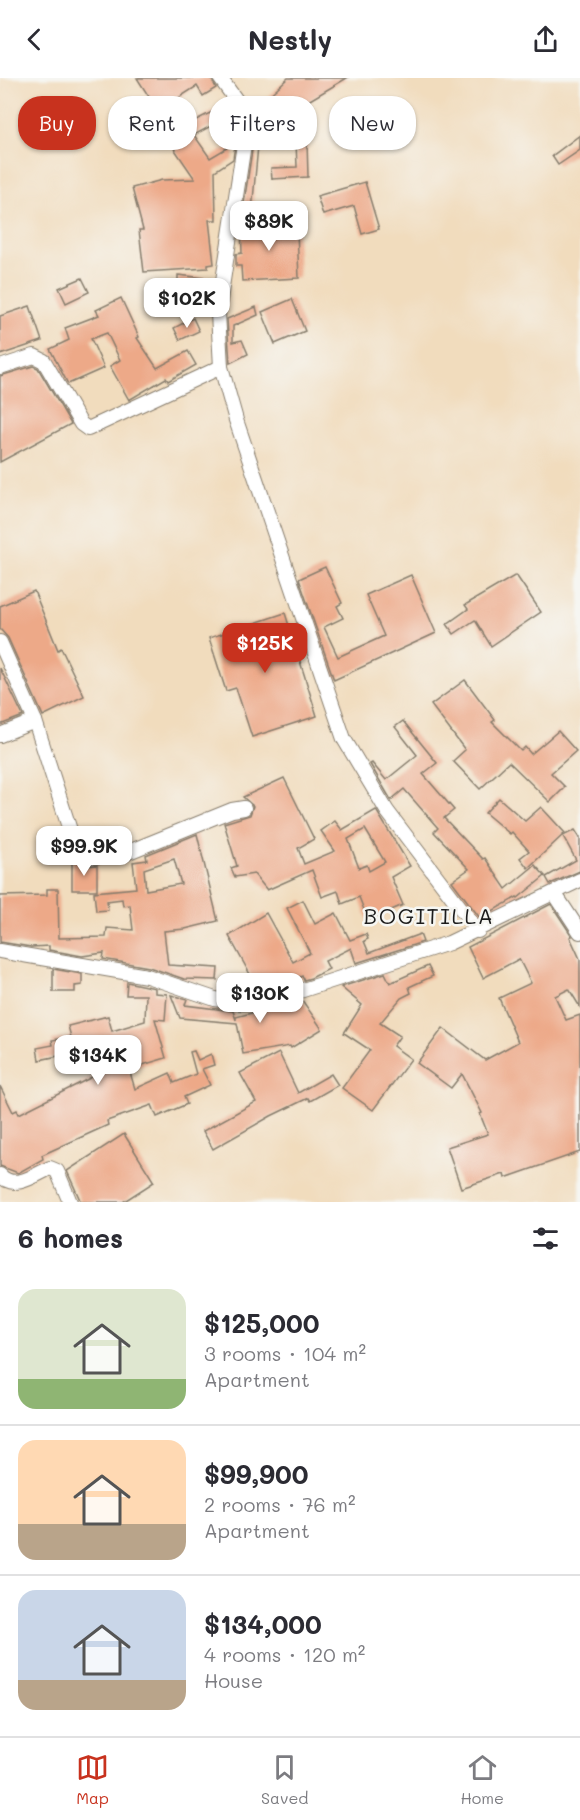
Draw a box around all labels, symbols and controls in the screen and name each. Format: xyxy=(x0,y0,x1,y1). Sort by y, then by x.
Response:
text: Nestly xyxy=(248,22,332,57)
icon: back xyxy=(18,23,51,56)
icon: share xyxy=(529,23,562,56)
chip: Buy xyxy=(18,96,96,150)
chip: Rent xyxy=(108,96,197,150)
chip: Filters xyxy=(209,96,317,150)
chip: New xyxy=(329,96,416,150)
pin: $89K xyxy=(233,201,305,252)
text: $89K xyxy=(244,207,294,233)
pin: $102K xyxy=(145,278,229,329)
text: $102K xyxy=(158,284,216,310)
pin: $125K xyxy=(223,623,307,674)
text: $125K xyxy=(236,629,294,655)
pin: $99.9K xyxy=(35,826,133,877)
text: $99.9K xyxy=(50,832,118,858)
district label: BOGITILLA xyxy=(364,901,494,930)
pin: $130K xyxy=(218,973,302,1024)
text: $130K xyxy=(230,979,290,1005)
pin: $134K xyxy=(56,1035,140,1086)
text: $134K xyxy=(68,1041,128,1067)
text: 6 homes xyxy=(18,1221,123,1255)
icon: filters xyxy=(529,1222,562,1255)
text: $125,000 xyxy=(204,1306,319,1340)
icon: home xyxy=(66,1313,138,1385)
text: 3 rooms · 104 m² xyxy=(204,1340,366,1366)
text: Apartment xyxy=(204,1366,310,1392)
text: $99,900 xyxy=(204,1457,308,1491)
icon: home xyxy=(66,1464,138,1536)
text: 2 rooms · 76 m² xyxy=(204,1491,356,1517)
text: Apartment xyxy=(204,1517,310,1543)
text: $134,000 xyxy=(204,1607,322,1641)
icon: home xyxy=(66,1614,138,1686)
text: 4 rooms · 120 m² xyxy=(204,1641,365,1667)
text: House xyxy=(204,1667,263,1693)
tab: Map xyxy=(76,1751,109,1808)
tab: Saved xyxy=(261,1751,308,1808)
tab: Home xyxy=(460,1751,504,1808)

